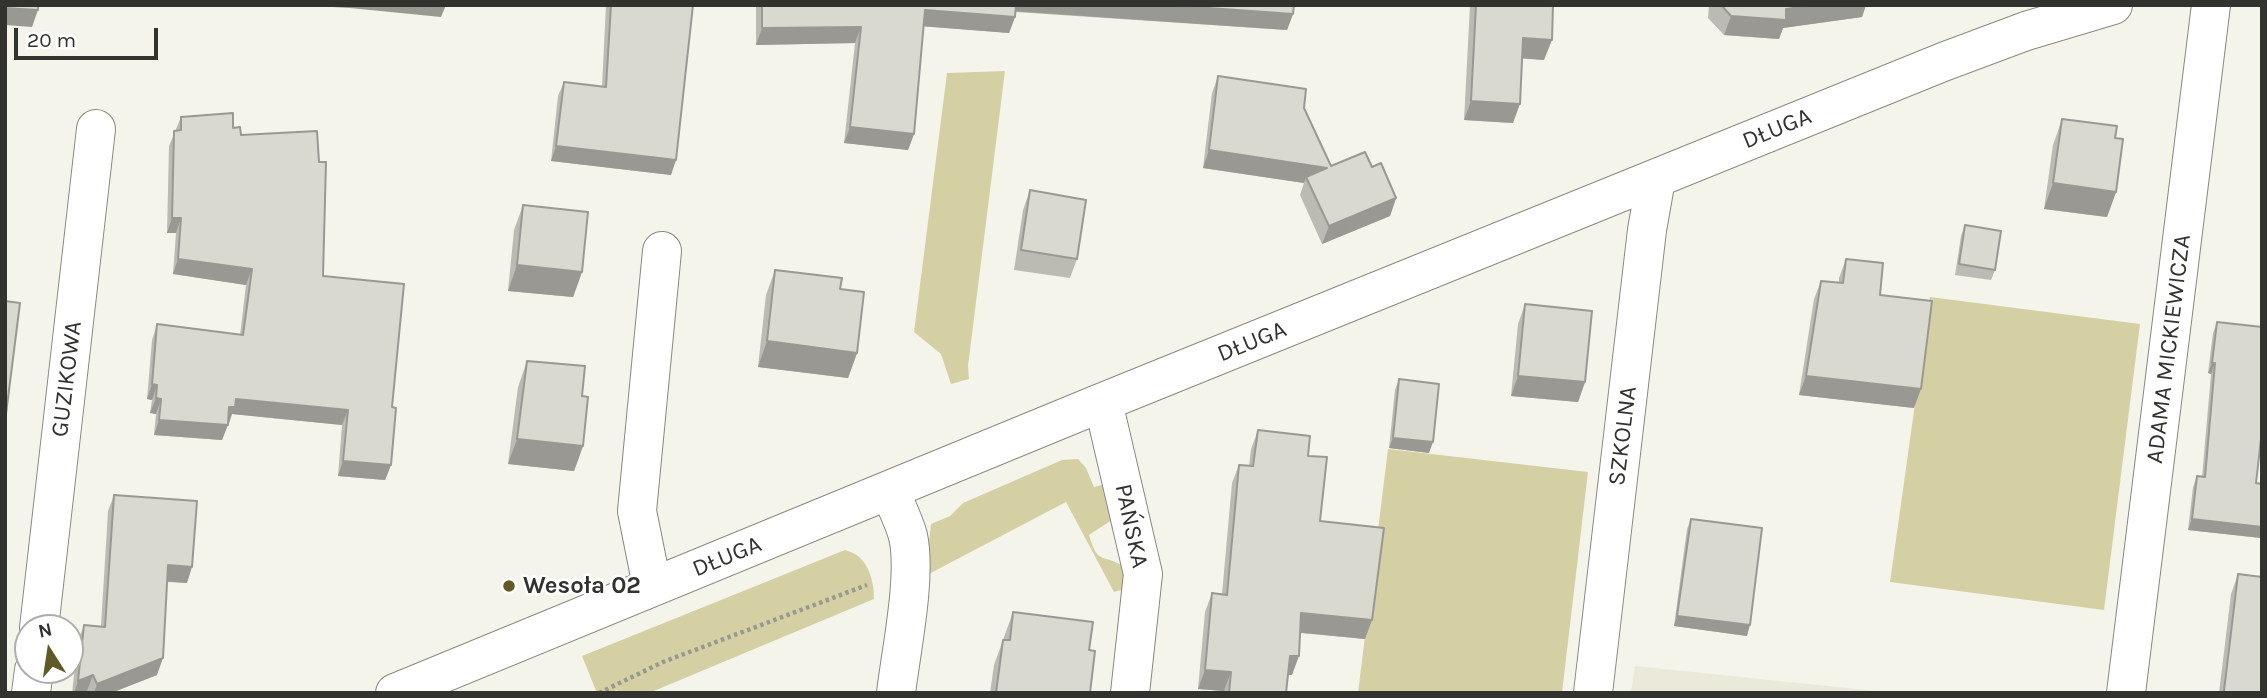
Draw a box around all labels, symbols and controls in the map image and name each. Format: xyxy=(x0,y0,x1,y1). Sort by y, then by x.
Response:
scale bar xyxy=(18,14,161,58)
text: 20 m xyxy=(27,28,76,52)
street label: DŁUGA xyxy=(1738,102,1816,156)
street label: ADAMA MICKIEWICZA xyxy=(2141,233,2197,465)
street label: DŁUGA xyxy=(1213,315,1291,369)
street label: GUZIKOWA xyxy=(46,319,88,439)
street label: SZKOLNA xyxy=(1603,385,1643,487)
street label: PAŃSKA xyxy=(1108,481,1154,571)
street label: DŁUGA xyxy=(688,530,766,584)
place label: Wesoła 02 xyxy=(523,572,641,600)
marker: Wesoła 02 xyxy=(501,578,517,594)
north arrow xyxy=(14,614,84,684)
text: N xyxy=(36,618,54,643)

